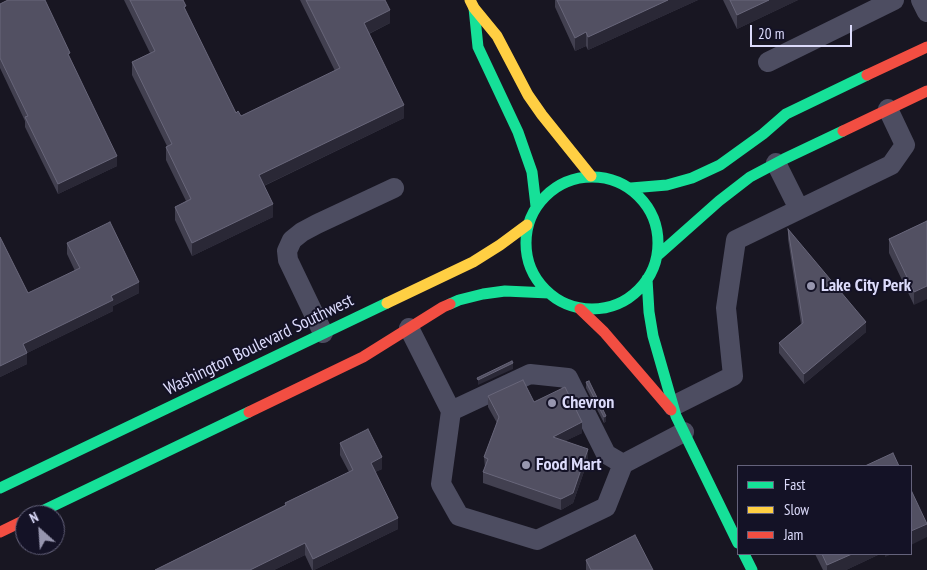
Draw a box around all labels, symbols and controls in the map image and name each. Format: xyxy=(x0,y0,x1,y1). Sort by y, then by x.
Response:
scale bar xyxy=(752,15,854,47)
text: 20 m xyxy=(758,24,784,43)
place label: Lake City Perk xyxy=(821,275,911,297)
marker: Lake City Perk xyxy=(805,280,817,292)
street label: Washington Boulevard Southwest xyxy=(161,290,357,400)
place label: Chevron xyxy=(562,392,614,414)
marker: Chevron xyxy=(546,397,558,409)
place label: Food Mart xyxy=(536,454,602,476)
marker: Food Mart xyxy=(520,459,532,471)
legend xyxy=(737,465,912,555)
text: Fast xyxy=(784,475,805,494)
text: Slow xyxy=(784,500,809,519)
north arrow xyxy=(15,505,65,555)
text: N xyxy=(27,508,41,527)
text: Jam xyxy=(784,525,803,544)

